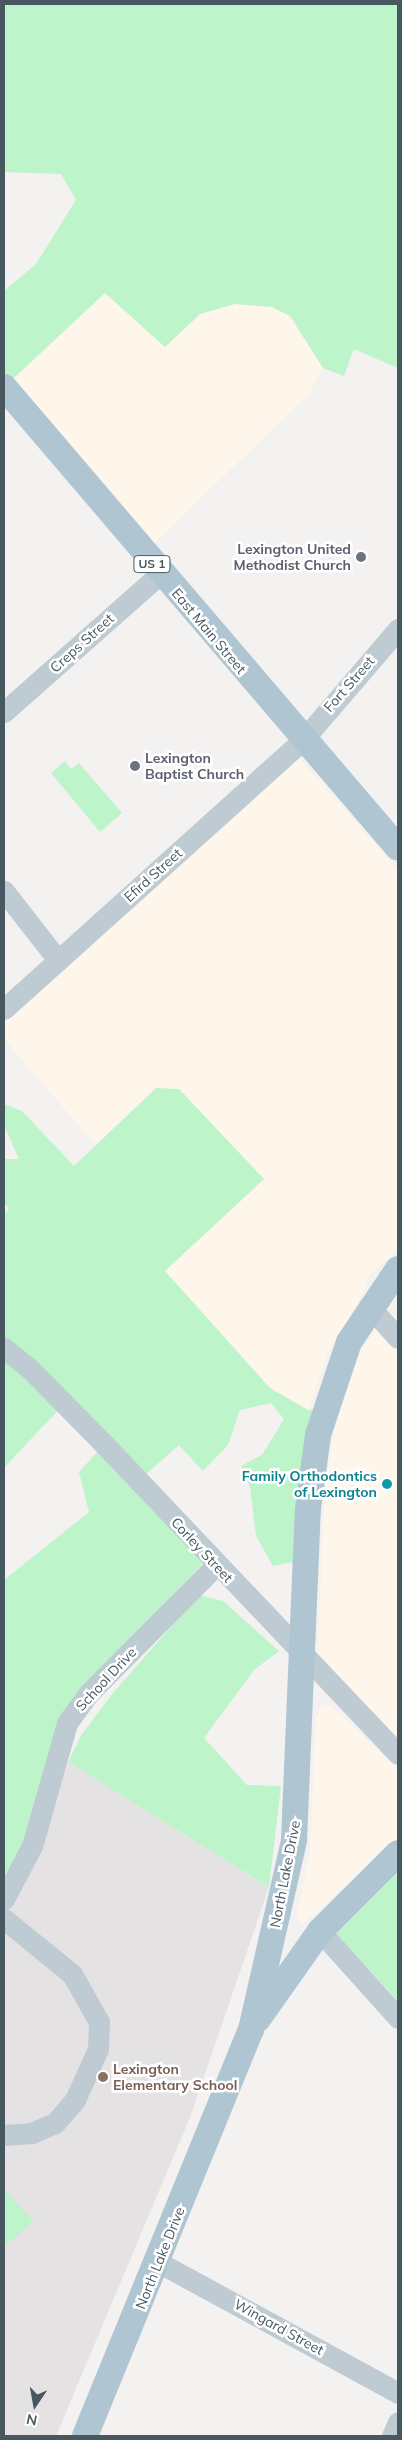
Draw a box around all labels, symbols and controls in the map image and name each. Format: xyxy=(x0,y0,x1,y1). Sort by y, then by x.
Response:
place label: Lexington United Methodist Church xyxy=(233,541,351,574)
marker: Lexington United Methodist Church xyxy=(355,551,367,563)
road number: US 1 xyxy=(133,554,171,574)
street label: East Main Street xyxy=(168,585,250,677)
street label: Creps Street xyxy=(47,610,117,676)
street label: Fort Street xyxy=(320,653,378,715)
place label: Lexington Baptist Church xyxy=(145,750,244,782)
marker: Lexington Baptist Church xyxy=(129,760,141,772)
street label: Efird Street xyxy=(121,845,185,905)
place label: Family Orthodontics of Lexington xyxy=(242,1468,377,1500)
marker: Family Orthodontics of Lexington xyxy=(381,1478,393,1490)
street label: Corley Street xyxy=(168,1514,236,1586)
street label: School Drive xyxy=(72,1644,140,1714)
street label: North Lake Drive xyxy=(266,1819,304,1929)
place label: Lexington Elementary School xyxy=(113,2061,237,2094)
marker: Lexington Elementary School xyxy=(97,2071,109,2083)
street label: North Lake Drive xyxy=(132,2204,188,2312)
street label: Wingard Street xyxy=(231,2295,327,2359)
north arrow xyxy=(10,2380,60,2430)
text: N xyxy=(25,2410,39,2430)

